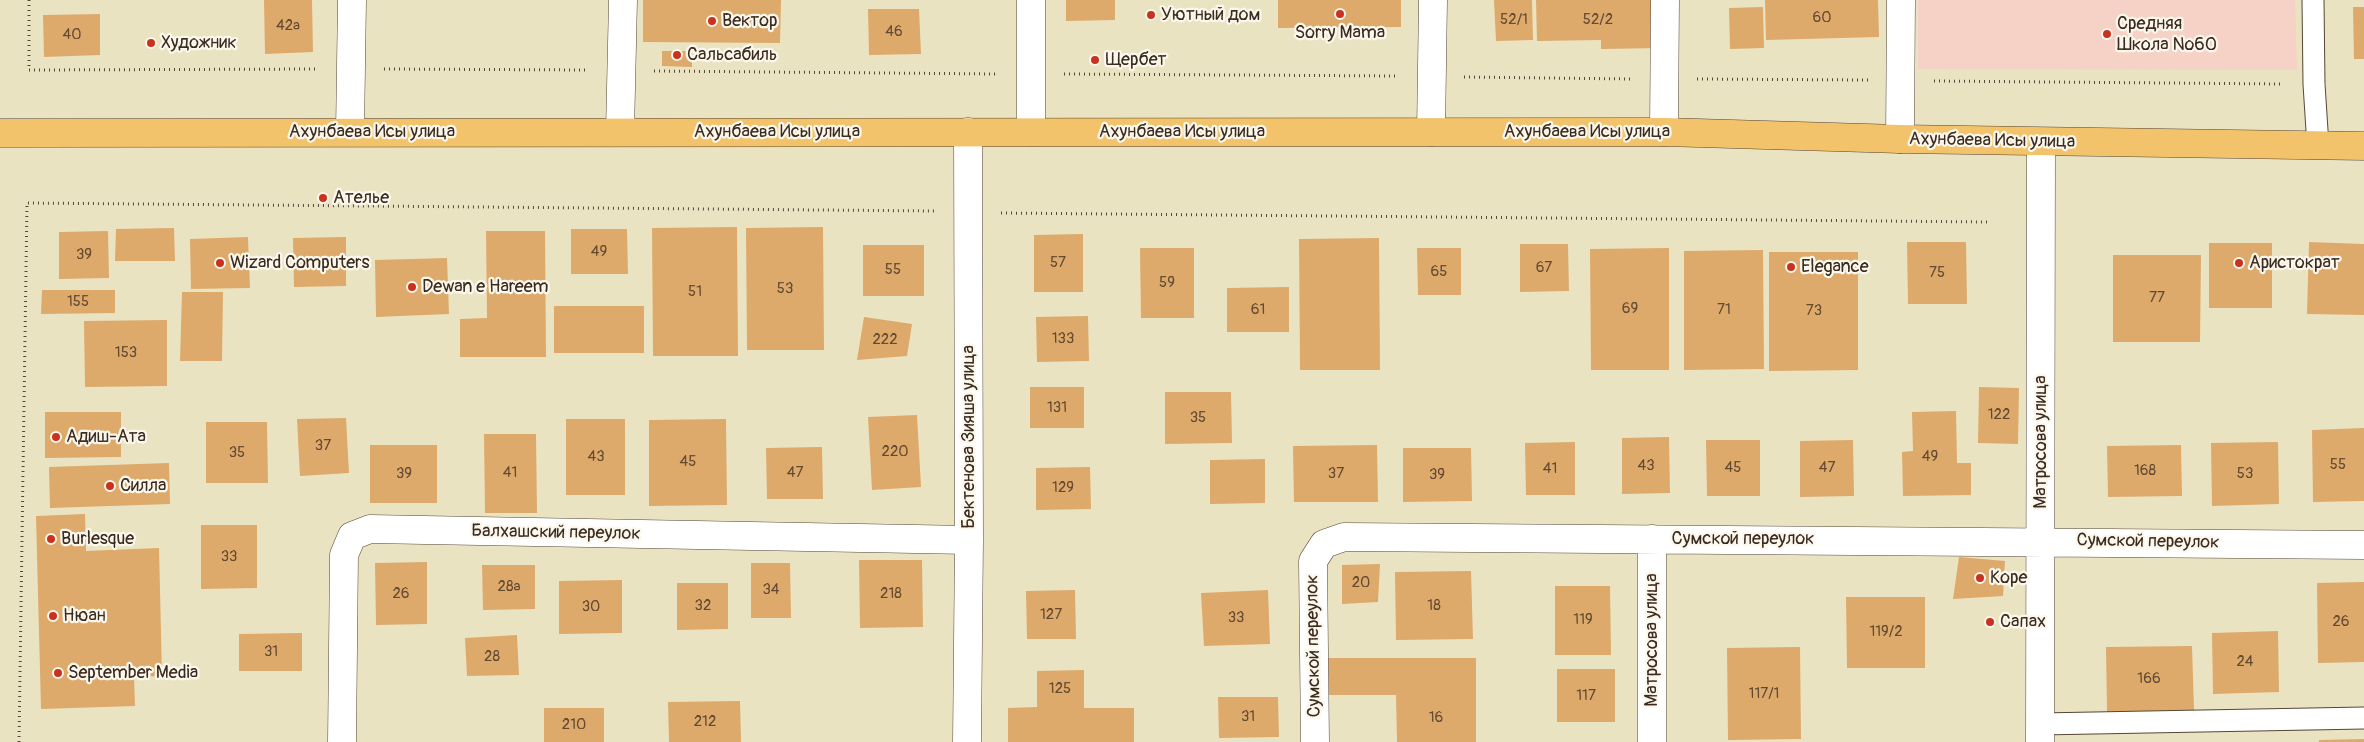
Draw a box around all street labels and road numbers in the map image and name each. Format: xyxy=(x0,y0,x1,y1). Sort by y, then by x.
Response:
street label: Ахунбаева Исы улица xyxy=(289,121,455,143)
street label: Ахунбаева Исы улица xyxy=(694,121,860,143)
street label: Ахунбаева Исы улица xyxy=(1099,121,1265,143)
street label: Ахунбаева Исы улица xyxy=(1504,121,1670,143)
street label: Ахунбаева Исы улица xyxy=(1909,129,2075,153)
street label: Бектенова Зияша улица xyxy=(958,345,980,529)
street label: Матросова улица xyxy=(2030,375,2052,509)
street label: Балхашский переулок xyxy=(471,521,641,545)
street label: Сумской переулок xyxy=(1672,528,1814,550)
street label: Сумской переулок xyxy=(2076,530,2220,554)
street label: Матросова улица xyxy=(1641,573,1663,707)
street label: Сумской переулок xyxy=(1302,574,1326,718)

